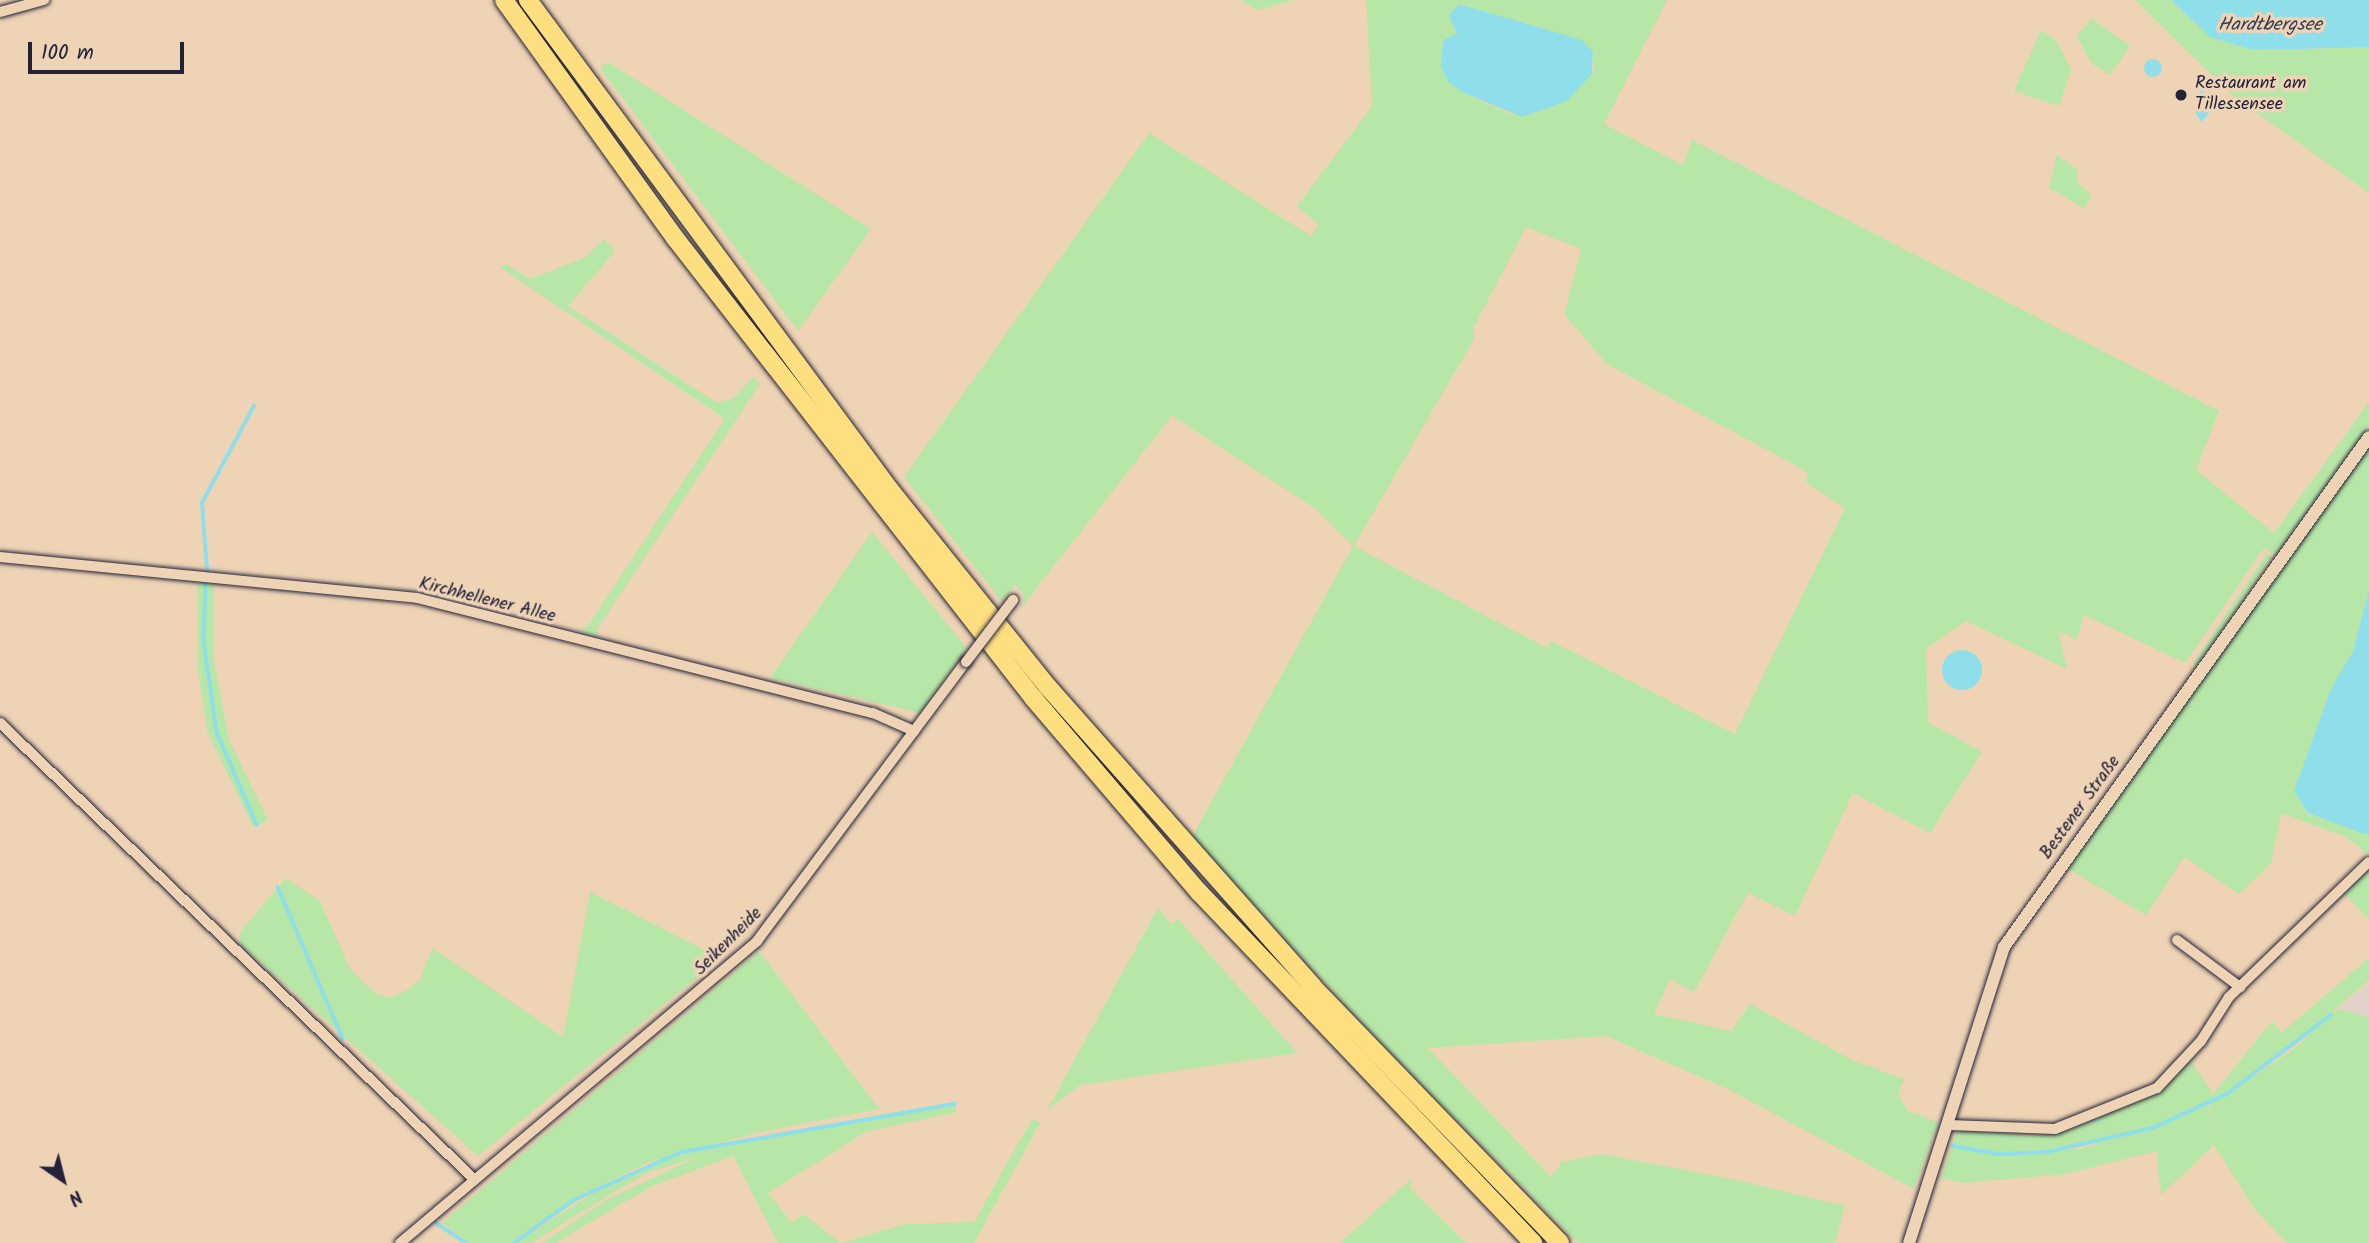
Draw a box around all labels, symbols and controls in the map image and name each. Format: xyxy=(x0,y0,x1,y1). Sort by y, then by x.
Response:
water label: Hardtbergsee xyxy=(2218,15,2322,37)
scale bar xyxy=(32,28,187,72)
text: 100 m xyxy=(41,37,94,70)
place label: Restaurant am Tillessensee xyxy=(2195,74,2306,116)
marker: Restaurant am Tillessensee xyxy=(2173,87,2189,103)
street label: Kirchhellener Allee xyxy=(416,574,558,628)
street label: Bestener Straße xyxy=(2036,752,2126,864)
street label: Seikenheide xyxy=(691,904,767,980)
north arrow xyxy=(28,1145,98,1215)
text: N xyxy=(62,1181,89,1213)

